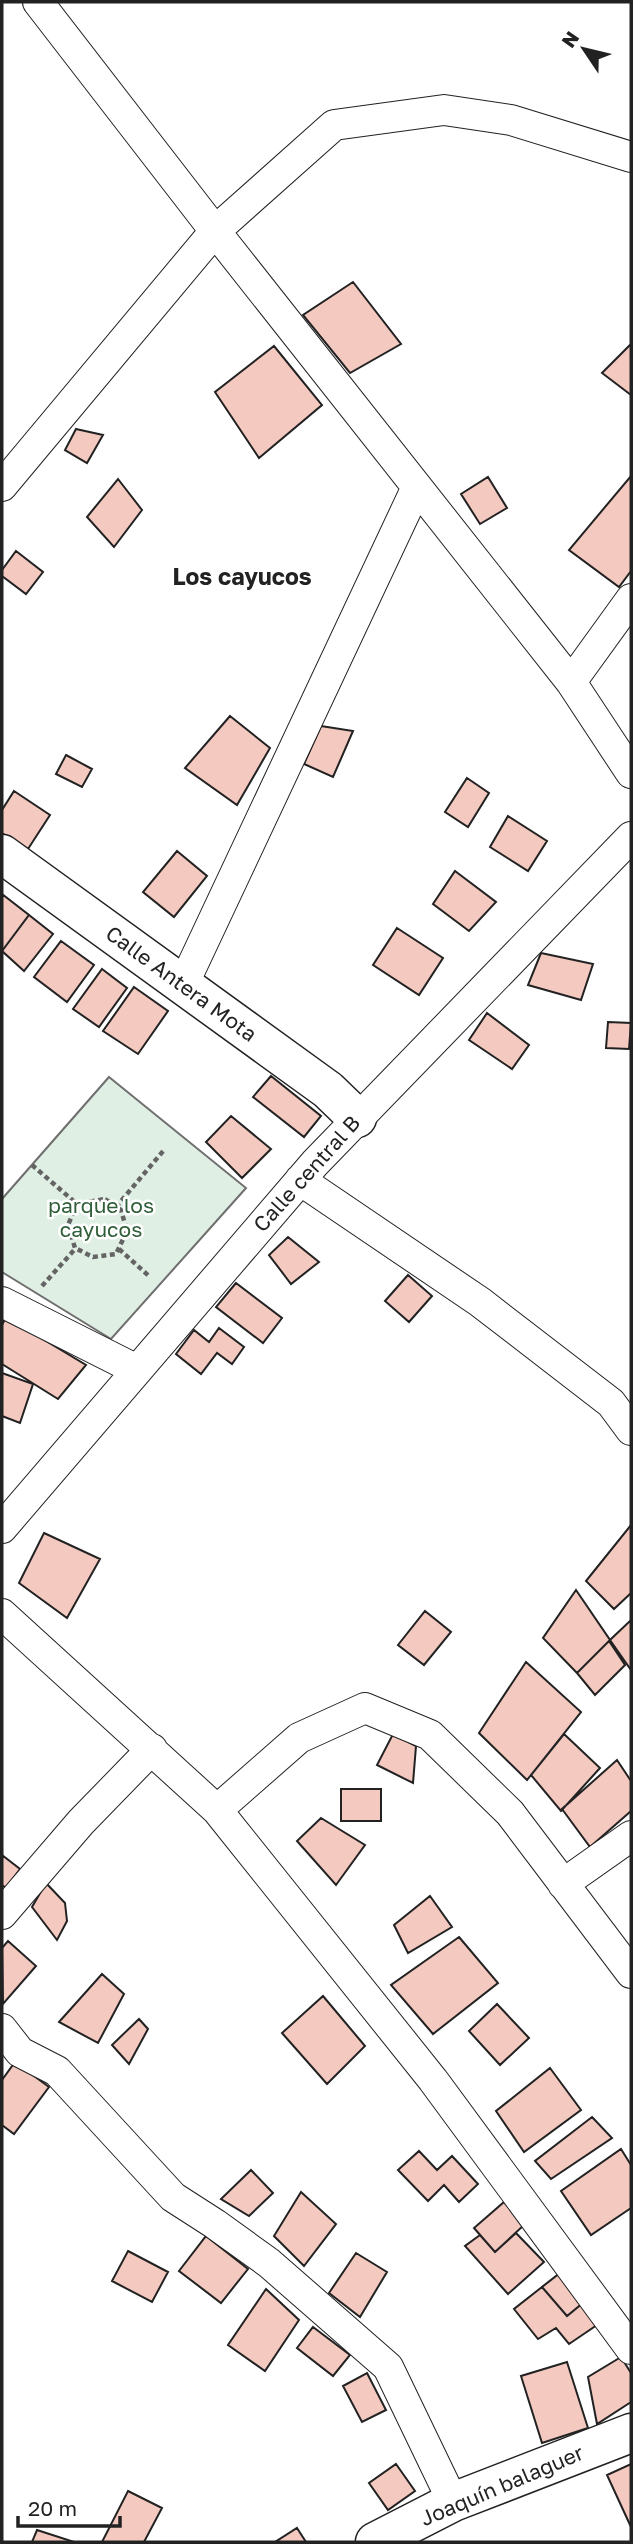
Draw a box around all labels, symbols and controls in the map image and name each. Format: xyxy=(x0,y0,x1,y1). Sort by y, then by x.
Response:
north arrow xyxy=(549,14,619,84)
text: N xyxy=(556,26,583,51)
district label: Los cayucos xyxy=(172,562,312,590)
street label: Calle Antera Mota xyxy=(101,920,262,1047)
street label: Calle central B xyxy=(247,1110,365,1237)
park label: parque los cayucos xyxy=(48,1192,154,1242)
street label: Joaquín balaguer xyxy=(416,2439,587,2531)
scale bar xyxy=(18,2484,119,2528)
text: 20 m xyxy=(28,2495,77,2521)

